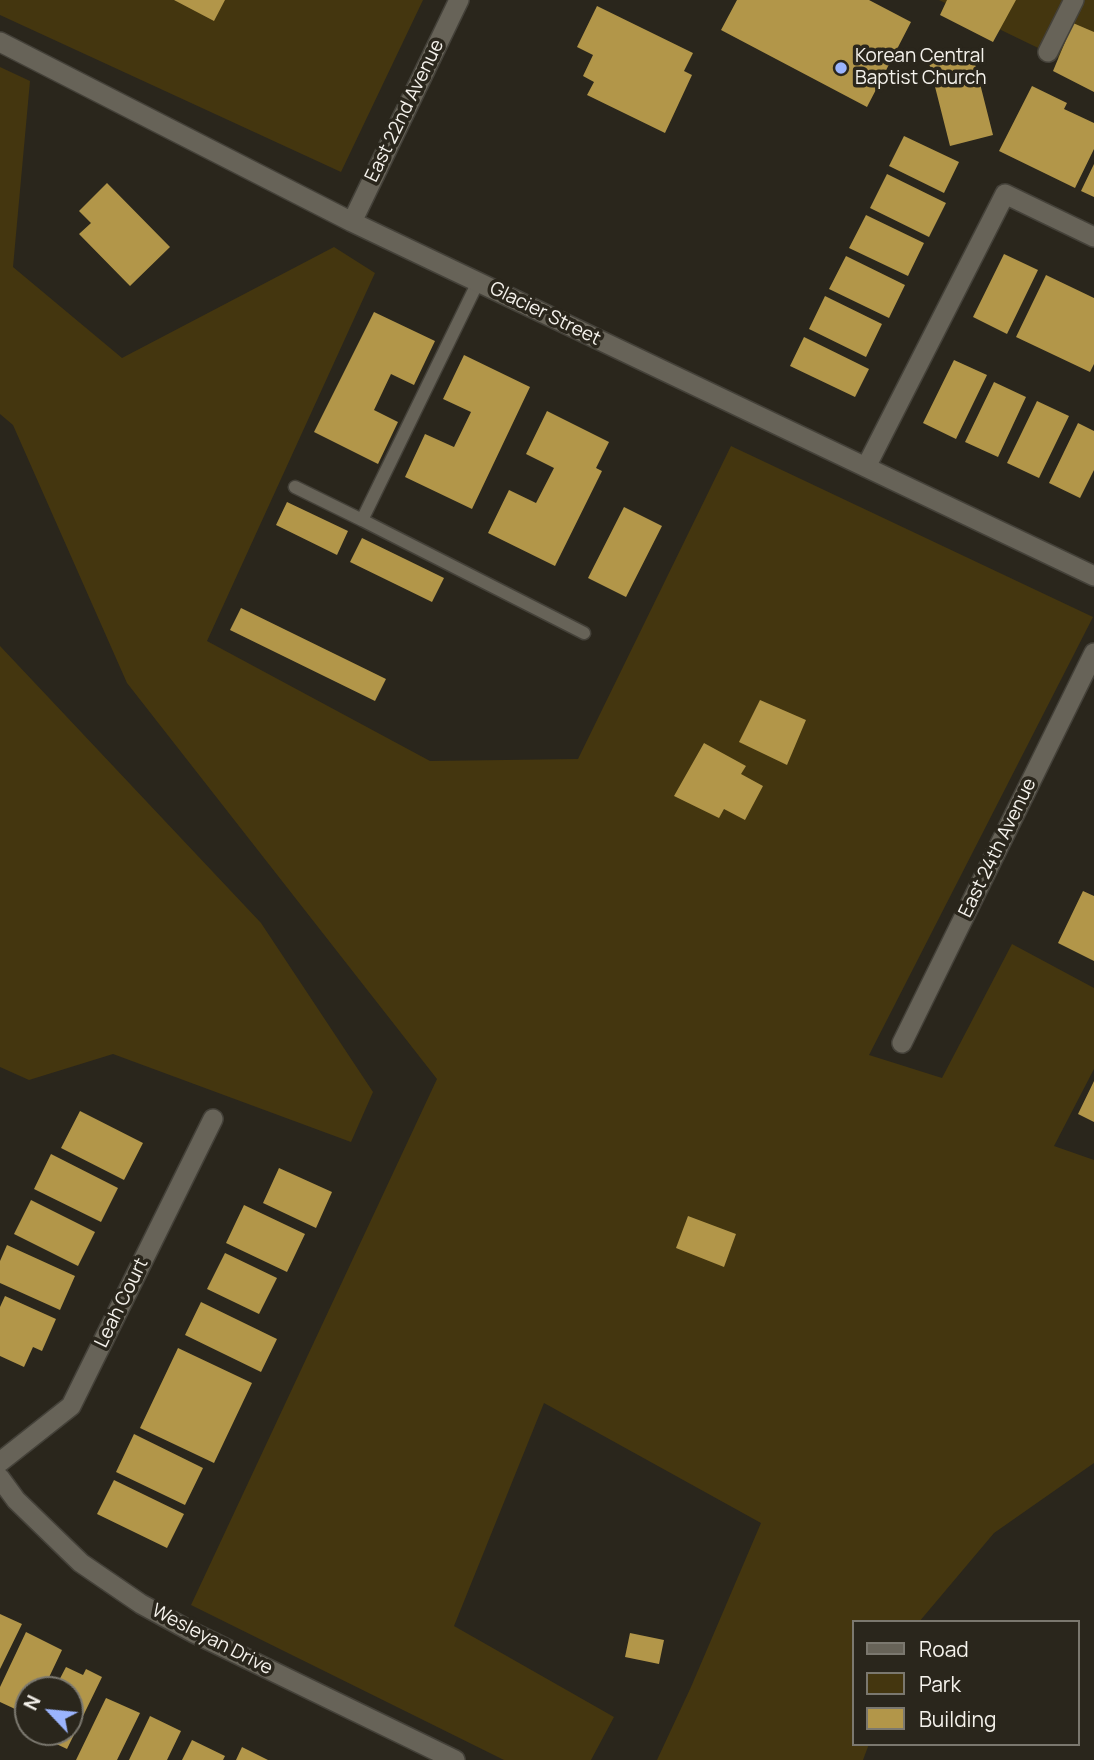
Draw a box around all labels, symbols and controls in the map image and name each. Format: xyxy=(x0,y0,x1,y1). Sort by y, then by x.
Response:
street label: East 22nd Avenue xyxy=(361,36,449,186)
place label: Korean Central Baptist Church xyxy=(855,46,987,90)
marker: Korean Central Baptist Church xyxy=(833,60,849,76)
street label: Glacier Street xyxy=(486,277,604,351)
street label: East 24th Avenue xyxy=(954,775,1042,921)
street label: Leah Court xyxy=(91,1254,153,1352)
street label: Wesleyan Drive xyxy=(148,1600,276,1680)
legend xyxy=(852,1620,1080,1746)
text: Road xyxy=(919,1635,969,1663)
text: Park xyxy=(919,1670,961,1698)
north arrow xyxy=(14,1676,84,1746)
text: N xyxy=(17,1691,47,1715)
text: Building xyxy=(919,1705,996,1733)

